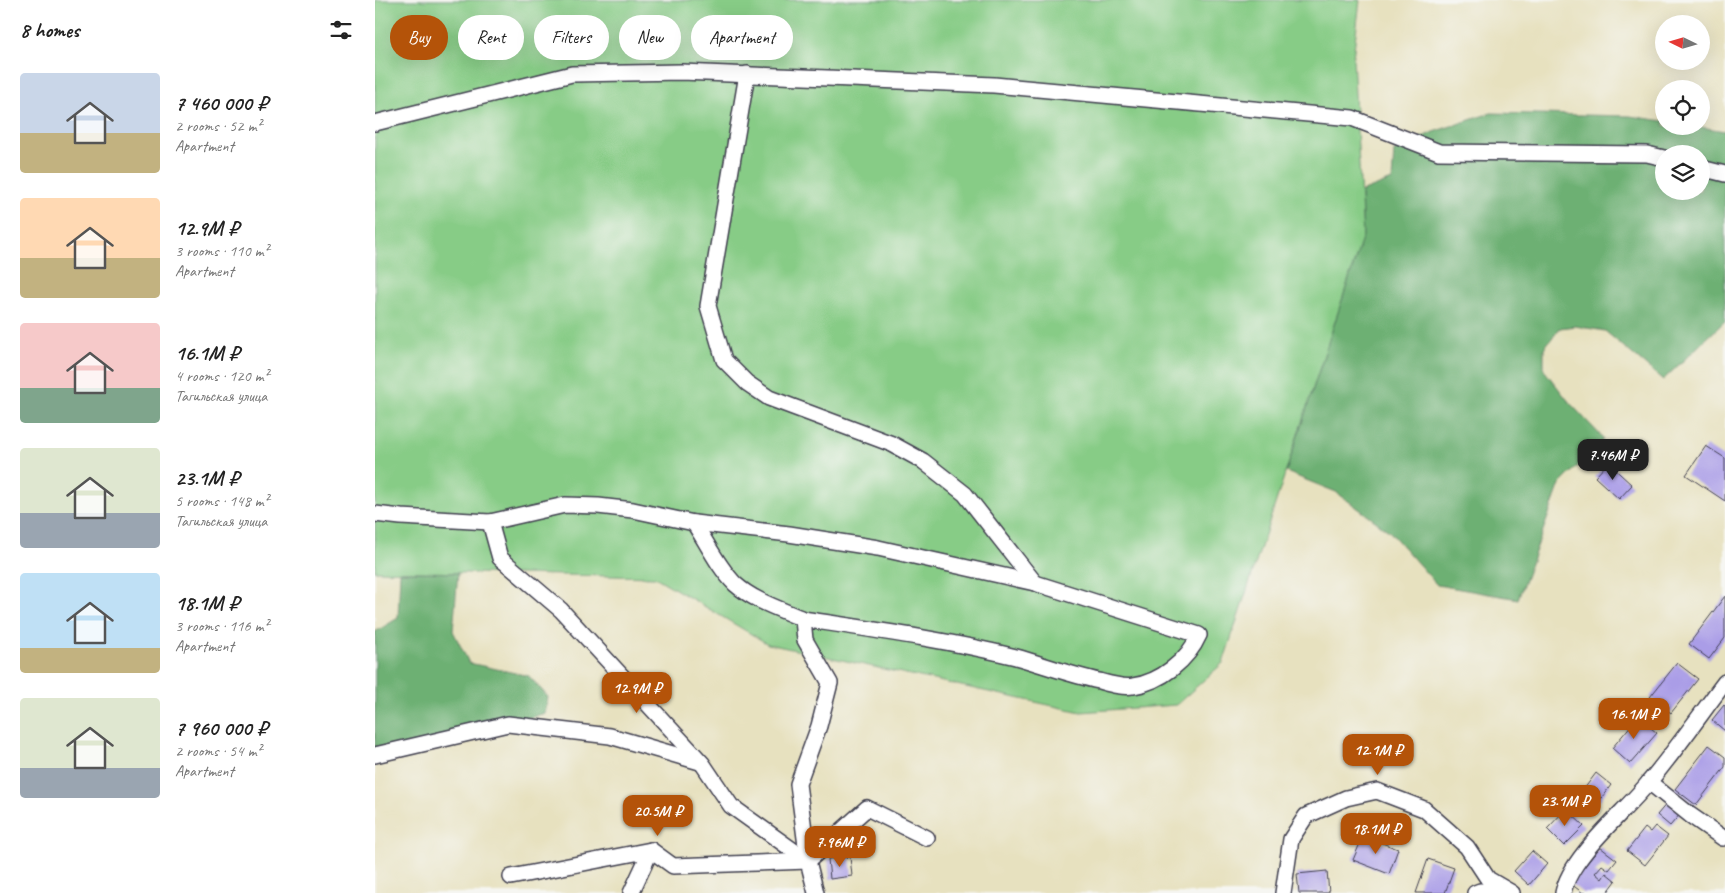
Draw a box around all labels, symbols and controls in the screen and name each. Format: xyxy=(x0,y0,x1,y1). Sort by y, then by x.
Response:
chip: Buy xyxy=(390,15,448,60)
chip: Rent xyxy=(458,15,524,60)
chip: Filters xyxy=(534,15,609,60)
chip: New xyxy=(619,15,681,60)
chip: Apartment xyxy=(691,15,793,60)
north arrow xyxy=(1655,15,1710,70)
map controls xyxy=(1655,15,1710,200)
icon: filters xyxy=(327,16,355,44)
text: 8 homes xyxy=(20,17,79,43)
button: locate xyxy=(1655,80,1710,135)
text: 7 460 000 ₽ xyxy=(175,90,268,116)
icon: home xyxy=(60,93,120,153)
text: 2 rooms · 52 m² xyxy=(175,116,261,136)
text: Apartment xyxy=(175,136,234,156)
button: layers xyxy=(1655,145,1710,200)
text: 12.9M ₽ xyxy=(175,215,239,241)
icon: home xyxy=(60,218,120,278)
text: 3 rooms · 110 m² xyxy=(175,241,269,261)
text: Apartment xyxy=(175,261,234,281)
text: 16.1M ₽ xyxy=(175,340,239,366)
icon: home xyxy=(60,343,120,403)
text: 4 rooms · 120 m² xyxy=(175,366,269,386)
text: Тагильская улица xyxy=(175,386,267,406)
pin: 7.46M ₽ xyxy=(1567,438,1659,481)
text: 7.46M ₽ xyxy=(1589,445,1637,465)
text: 23.1M ₽ xyxy=(175,465,239,491)
icon: home xyxy=(60,468,120,528)
text: 5 rooms · 148 m² xyxy=(175,491,269,511)
text: Тагильская улица xyxy=(175,511,267,531)
text: 18.1M ₽ xyxy=(175,590,239,616)
icon: home xyxy=(60,593,120,653)
text: 3 rooms · 116 m² xyxy=(175,616,269,636)
text: Apartment xyxy=(175,636,234,656)
pin: 12.9M ₽ xyxy=(591,672,683,714)
text: 12.9M ₽ xyxy=(613,678,661,698)
pin: 16.1M ₽ xyxy=(1588,698,1680,740)
text: 16.1M ₽ xyxy=(1610,704,1658,724)
text: 7 960 000 ₽ xyxy=(175,715,267,741)
icon: home xyxy=(60,718,120,778)
pin: 12.1M ₽ xyxy=(1332,734,1424,776)
text: 12.1M ₽ xyxy=(1354,740,1402,760)
text: 2 rooms · 54 m² xyxy=(175,741,261,761)
text: Apartment xyxy=(175,761,234,781)
pin: 23.1M ₽ xyxy=(1519,784,1611,827)
text: 23.1M ₽ xyxy=(1541,791,1589,811)
pin: 20.5M ₽ xyxy=(612,794,704,837)
text: 20.5M ₽ xyxy=(634,801,682,821)
pin: 18.1M ₽ xyxy=(1330,812,1422,855)
text: 18.1M ₽ xyxy=(1352,819,1400,839)
pin: 7.96M ₽ xyxy=(794,826,886,868)
text: 7.96M ₽ xyxy=(816,832,864,852)

